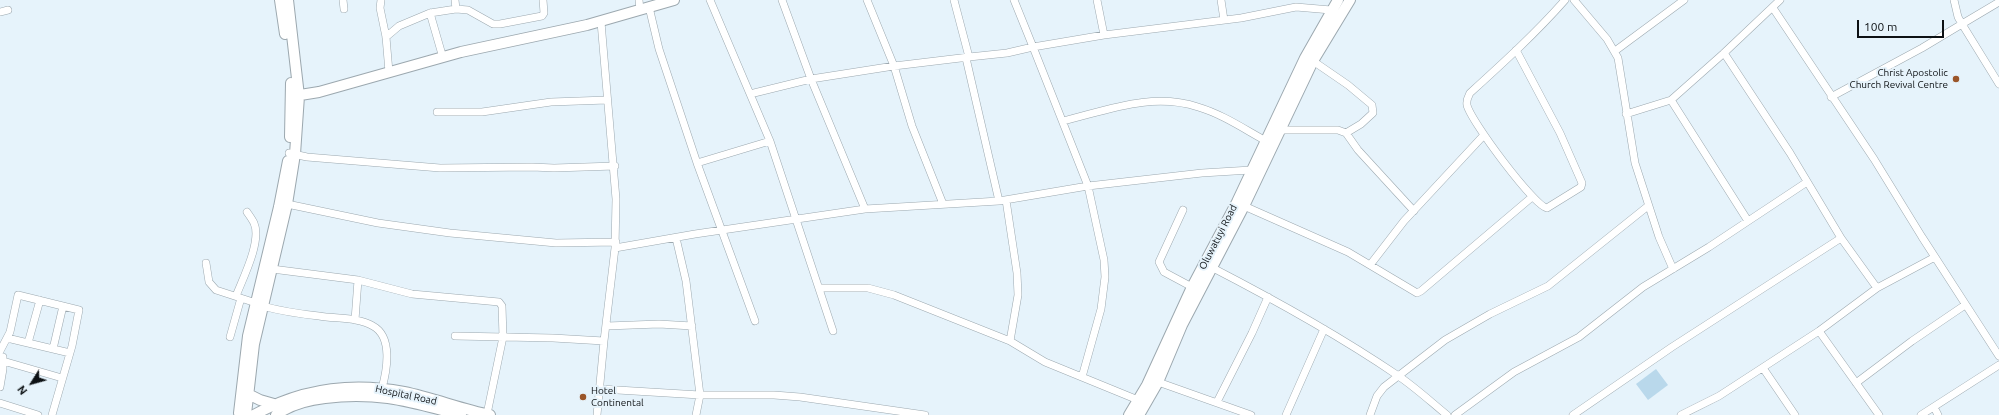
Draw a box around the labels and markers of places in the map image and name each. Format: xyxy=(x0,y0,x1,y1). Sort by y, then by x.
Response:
place label: Christ Apostolic Church Revival Centre xyxy=(1850,67,1948,90)
marker: Christ Apostolic Church Revival Centre xyxy=(1951,74,1961,84)
place label: Hotel Continental xyxy=(591,385,644,408)
marker: Hotel Continental xyxy=(578,392,588,402)

